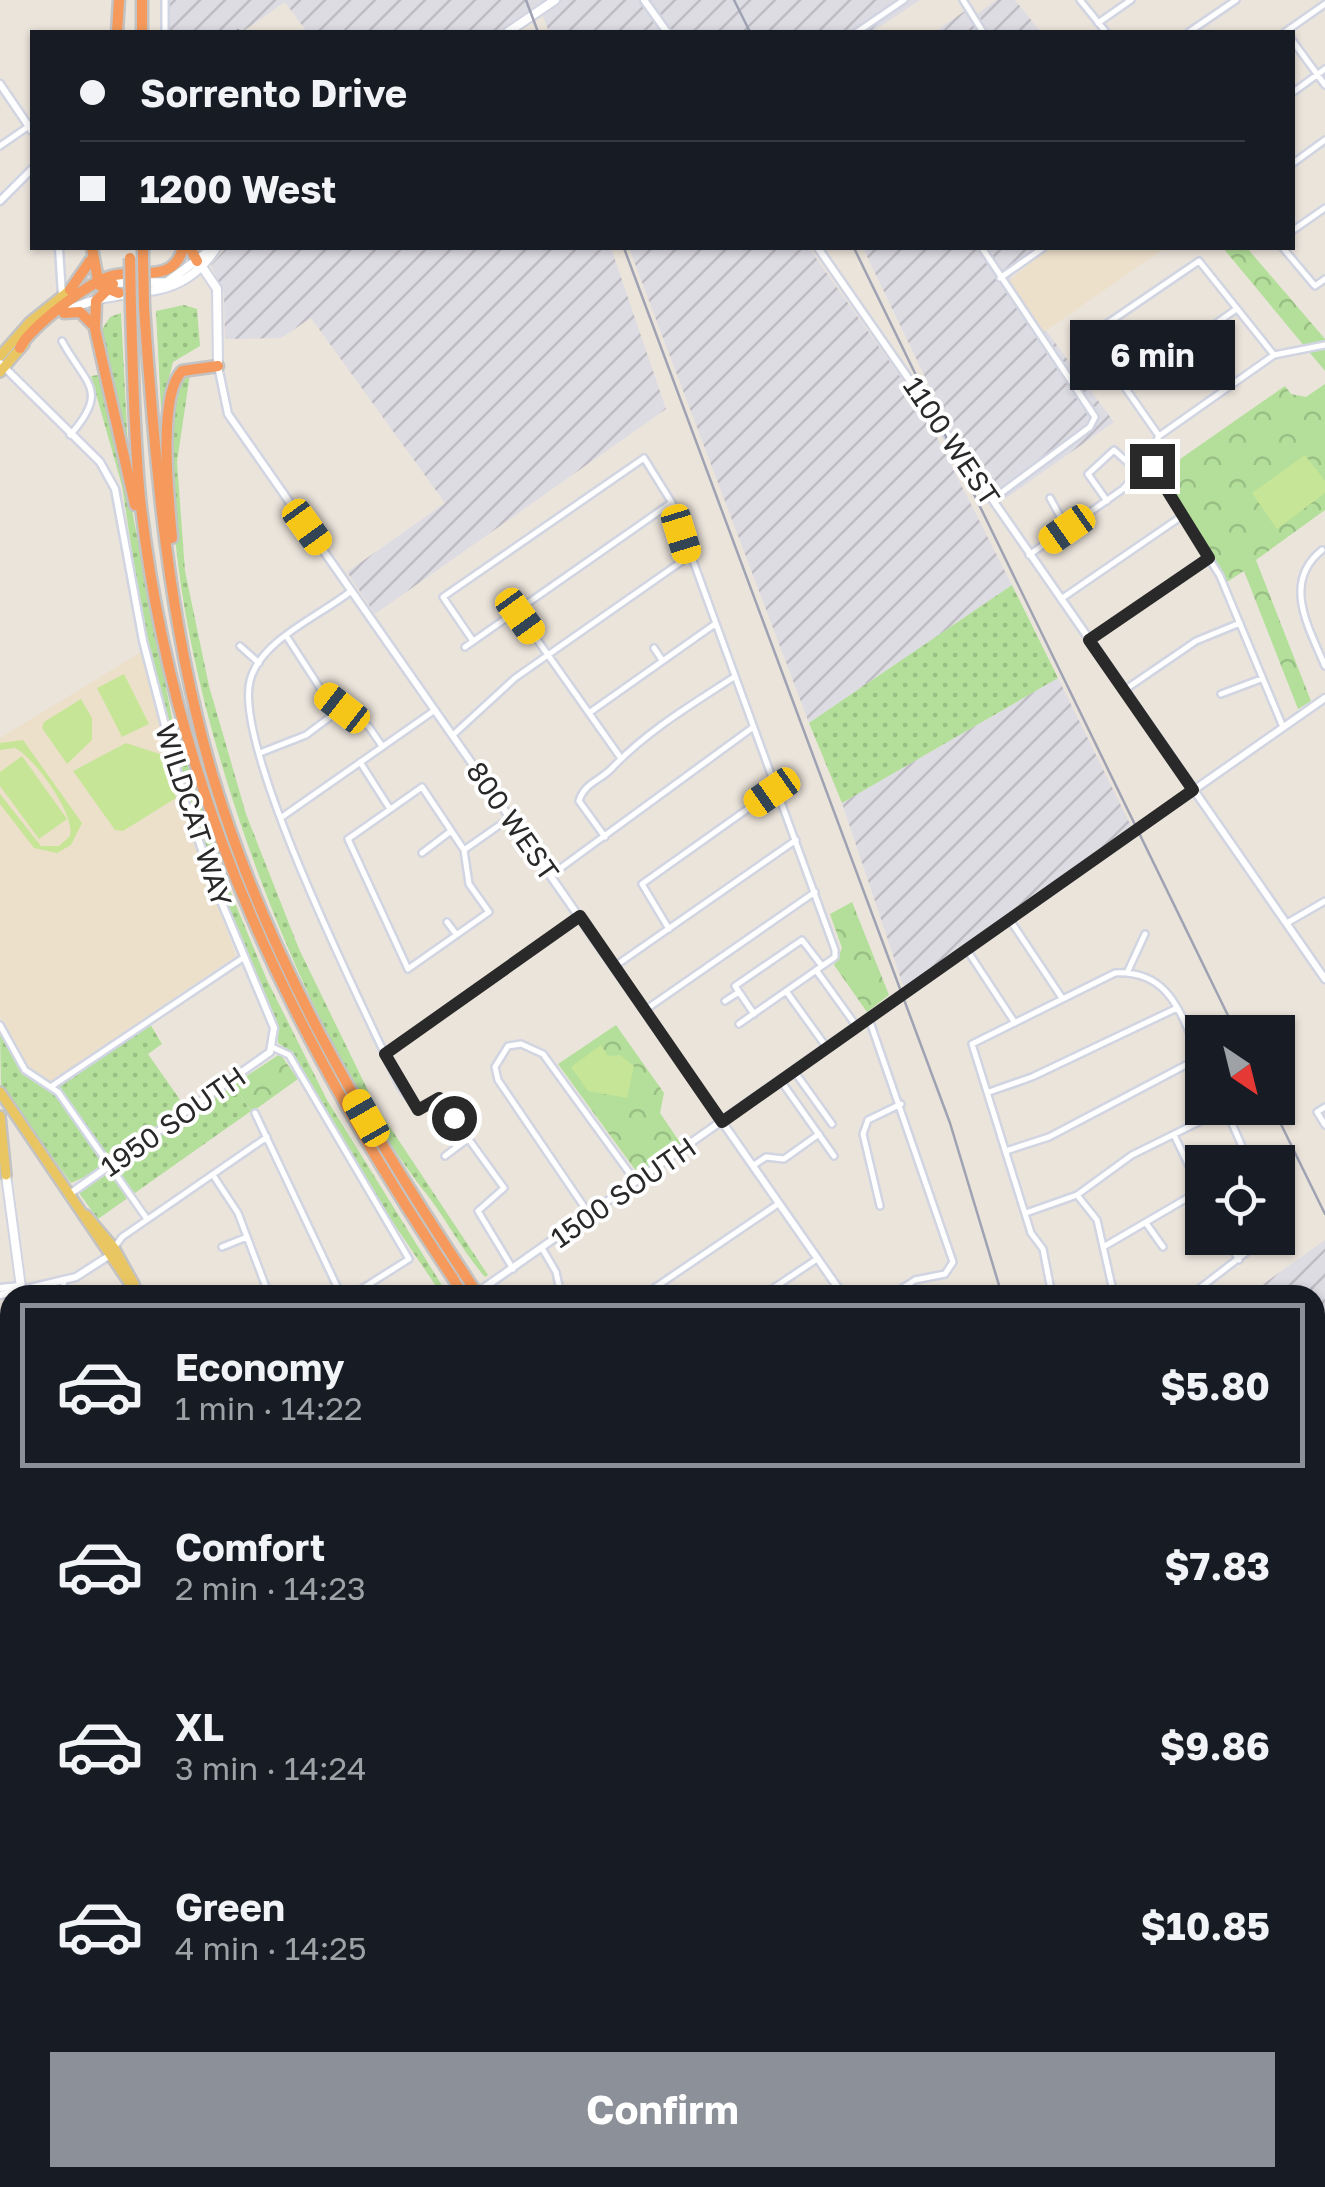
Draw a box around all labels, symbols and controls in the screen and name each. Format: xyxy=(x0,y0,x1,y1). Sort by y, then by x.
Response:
text: Sorrento Drive xyxy=(140,70,407,115)
text: 1200 West xyxy=(140,166,336,211)
callout: 6 min xyxy=(1070,321,1234,391)
text: 6 min xyxy=(1110,336,1195,374)
street label: 1100 WEST xyxy=(897,370,1007,512)
route end xyxy=(1130,444,1175,489)
car xyxy=(277,494,337,560)
car xyxy=(1034,500,1100,558)
car xyxy=(658,501,704,567)
car xyxy=(490,583,550,649)
car xyxy=(309,678,375,738)
street label: WILDCAT WAY xyxy=(149,720,239,910)
street label: 800 WEST xyxy=(460,755,566,887)
car xyxy=(739,763,805,821)
north arrow xyxy=(1185,1015,1295,1125)
map controls xyxy=(1185,1015,1295,1255)
street label: 1950 SOUTH xyxy=(94,1059,252,1183)
car xyxy=(338,1085,394,1151)
route start xyxy=(432,1096,477,1141)
street label: 1500 SOUTH xyxy=(544,1130,702,1254)
button: locate xyxy=(1185,1145,1295,1255)
icon: car xyxy=(55,1341,145,1431)
text: Economy xyxy=(175,1344,344,1389)
text: $5.80 xyxy=(1160,1363,1270,1408)
text: 1 min · 14:22 xyxy=(175,1389,362,1427)
icon: car xyxy=(55,1521,145,1611)
text: Comfort xyxy=(175,1524,325,1569)
text: $7.83 xyxy=(1164,1543,1270,1588)
text: 2 min · 14:23 xyxy=(175,1569,366,1607)
icon: car xyxy=(55,1701,145,1791)
text: XL xyxy=(175,1704,224,1749)
text: $9.86 xyxy=(1160,1723,1270,1768)
text: 3 min · 14:24 xyxy=(175,1749,367,1787)
icon: car xyxy=(55,1881,145,1971)
text: Green xyxy=(175,1884,285,1929)
text: $10.85 xyxy=(1141,1903,1270,1948)
text: 4 min · 14:25 xyxy=(175,1929,366,1967)
button: Confirm xyxy=(50,2052,1275,2167)

